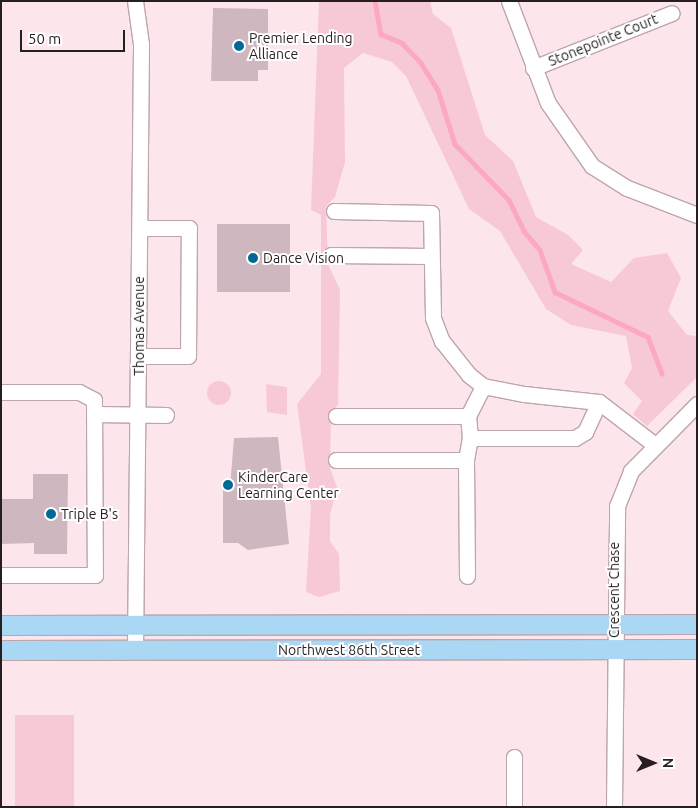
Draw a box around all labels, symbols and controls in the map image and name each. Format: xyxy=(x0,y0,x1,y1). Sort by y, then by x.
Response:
street label: Stonepointe Court xyxy=(546,10,660,70)
scale bar xyxy=(22,20,128,52)
text: 50 m xyxy=(28,30,61,47)
place label: Premier Lending Alliance xyxy=(249,30,353,62)
marker: Premier Lending Alliance xyxy=(233,40,245,52)
place label: Dance Vision xyxy=(263,250,344,266)
marker: Dance Vision xyxy=(247,252,259,264)
street label: Thomas Avenue xyxy=(131,276,147,376)
place label: KinderCare Learning Center xyxy=(238,469,339,502)
marker: KinderCare Learning Center xyxy=(222,479,234,491)
place label: Triple B's xyxy=(61,506,118,522)
marker: Triple B's xyxy=(45,508,57,520)
street label: Crescent Chase xyxy=(606,542,622,638)
street label: Northwest 86th Street xyxy=(278,642,420,658)
north arrow xyxy=(628,738,678,788)
text: N xyxy=(660,758,676,768)

